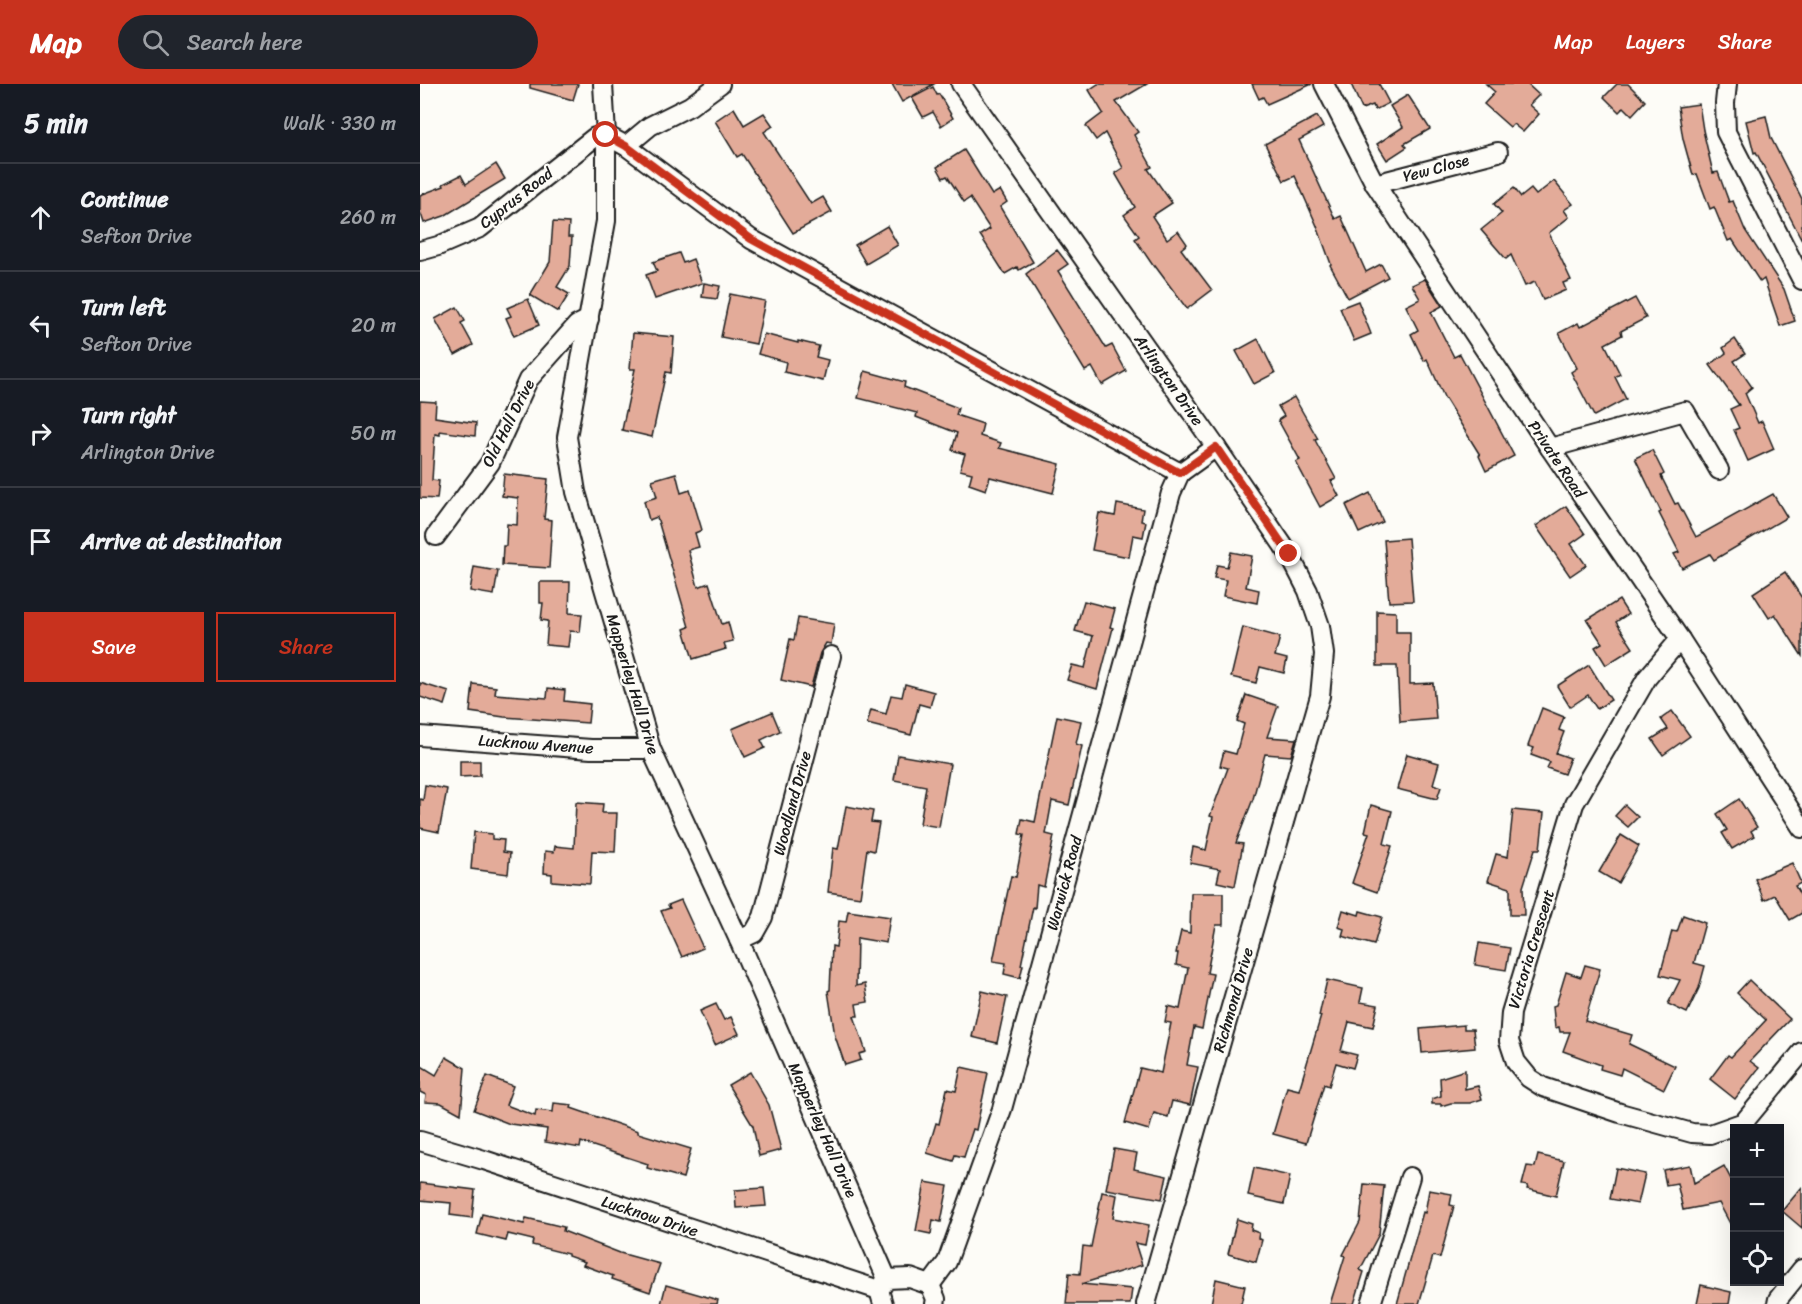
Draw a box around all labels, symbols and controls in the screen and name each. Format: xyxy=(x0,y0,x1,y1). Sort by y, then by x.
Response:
search box xyxy=(118,15,538,69)
text: Map xyxy=(30,18,82,67)
text: Search here xyxy=(187,23,303,62)
text: Map xyxy=(1554,23,1593,61)
text: Layers xyxy=(1626,23,1685,61)
text: Share xyxy=(1718,23,1772,61)
icon: search xyxy=(139,26,172,59)
text: 5 min xyxy=(24,100,88,146)
text: Walk · 330 m xyxy=(283,106,396,141)
route start xyxy=(592,121,618,147)
street label: Yew Close xyxy=(1400,145,1473,191)
street label: Cyprus Road xyxy=(473,159,561,236)
text: Continue xyxy=(81,180,169,219)
text: 260 m xyxy=(340,200,396,235)
icon: ahead xyxy=(24,201,57,234)
text: Sefton Drive xyxy=(81,219,192,254)
text: Turn left xyxy=(81,288,166,327)
text: 20 m xyxy=(351,308,396,343)
icon: left xyxy=(24,309,57,342)
text: Sefton Drive xyxy=(81,327,192,362)
street label: Arlington Drive xyxy=(1126,327,1212,432)
street label: Old Hall Drive xyxy=(473,373,543,472)
text: Turn right xyxy=(81,396,176,435)
street label: Private Road xyxy=(1520,414,1595,505)
text: 50 m xyxy=(351,416,396,451)
icon: right xyxy=(24,417,57,450)
text: Arlington Drive xyxy=(81,435,215,470)
text: Arrive at destination xyxy=(81,522,282,561)
icon: arrive xyxy=(24,525,57,558)
route end xyxy=(1275,540,1301,566)
street label: Mapperley Hall Drive xyxy=(598,610,668,758)
button: Save xyxy=(24,612,204,682)
button: Share xyxy=(216,612,396,682)
street label: Lucknow Avenue xyxy=(477,726,595,762)
street label: Woodland Drive xyxy=(764,748,820,858)
street label: Warwick Road xyxy=(1037,831,1091,934)
street label: Victoria Crescent xyxy=(1499,886,1563,1012)
street label: Richmond Drive xyxy=(1204,944,1262,1056)
street label: Mapperley Hall Drive xyxy=(780,1057,866,1203)
map controls xyxy=(1730,1124,1784,1286)
button: + xyxy=(1730,1124,1784,1178)
button: − xyxy=(1730,1178,1784,1232)
street label: Lucknow Drive xyxy=(598,1187,702,1245)
button: locate xyxy=(1730,1232,1784,1286)

